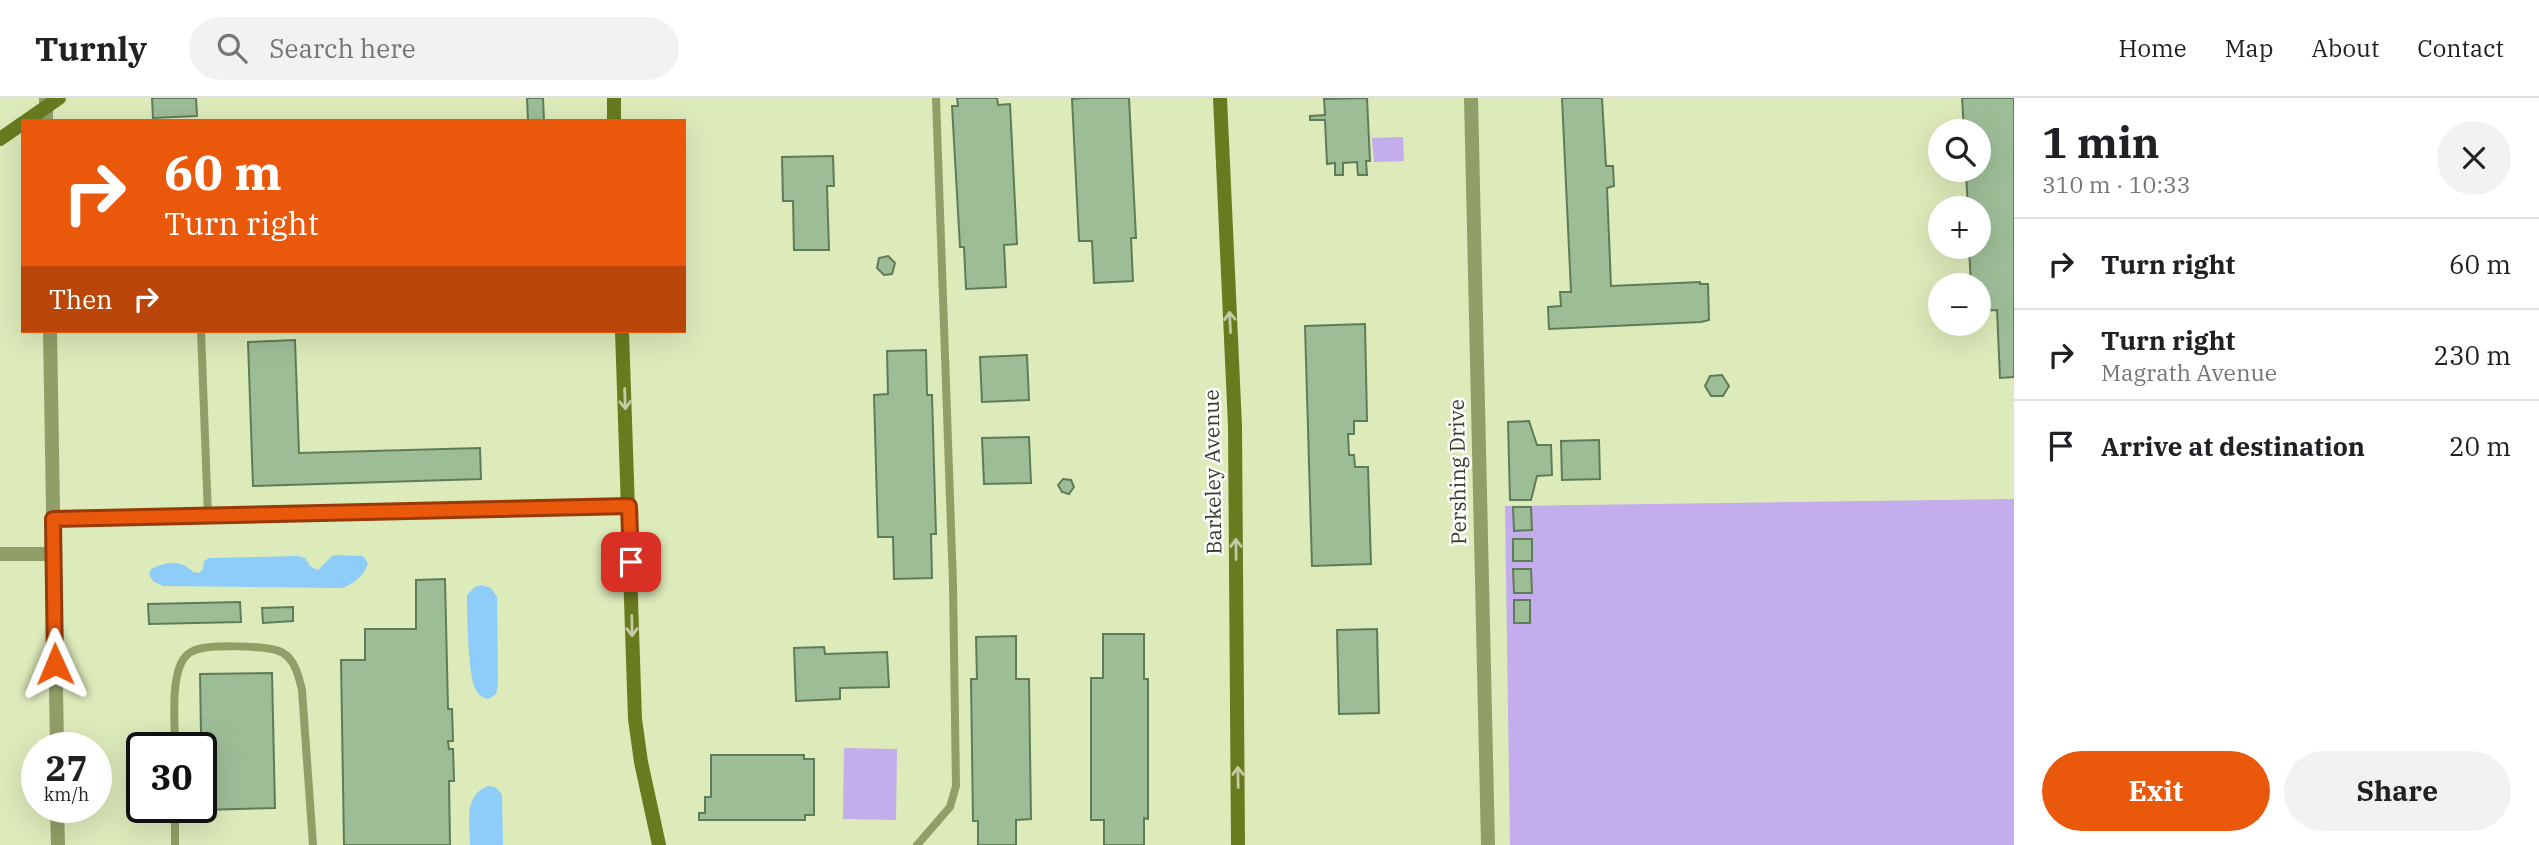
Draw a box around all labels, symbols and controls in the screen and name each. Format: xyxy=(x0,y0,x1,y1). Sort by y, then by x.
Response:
search box xyxy=(189,17,679,80)
text: Turnly xyxy=(35,27,147,70)
icon: search xyxy=(213,29,251,67)
text: Search here xyxy=(269,31,416,65)
text: Home xyxy=(2119,32,2187,64)
text: Map xyxy=(2225,32,2273,64)
text: About xyxy=(2311,32,2379,64)
text: Contact xyxy=(2417,32,2504,64)
text: 1 min xyxy=(2042,115,2160,170)
map controls xyxy=(1928,119,1991,336)
button: search xyxy=(1928,119,1991,182)
button: close xyxy=(2437,121,2511,195)
text: 60 m xyxy=(164,140,282,203)
icon: right xyxy=(49,147,140,238)
text: 310 m · 10:33 xyxy=(2042,169,2191,199)
button: + xyxy=(1928,196,1991,259)
text: Turn right xyxy=(164,202,319,244)
icon: right xyxy=(2042,245,2080,283)
text: Turn right xyxy=(2101,247,2235,281)
text: 60 m xyxy=(2449,247,2511,281)
button: − xyxy=(1928,273,1991,336)
icon: right xyxy=(127,280,165,318)
text: Then xyxy=(49,282,113,316)
one-way arrow xyxy=(1224,311,1237,334)
text: Turn right xyxy=(2101,323,2235,357)
icon: right xyxy=(2042,336,2080,374)
text: 230 m xyxy=(2433,338,2511,372)
text: Magrath Avenue xyxy=(2101,357,2277,387)
one-way arrow xyxy=(618,387,631,410)
street label: Barkeley Avenue xyxy=(1197,389,1227,555)
street label: Pershing Drive xyxy=(1442,399,1472,545)
icon: arrive xyxy=(2042,427,2080,465)
text: Arrive at destination xyxy=(2101,429,2365,463)
text: 20 m xyxy=(2449,429,2511,463)
pin xyxy=(601,532,661,592)
one-way arrow xyxy=(1229,538,1243,561)
icon: arrive xyxy=(612,543,650,581)
one-way arrow xyxy=(625,615,639,638)
position arrow xyxy=(18,627,92,701)
speed limit sign: 30 xyxy=(126,732,217,823)
text: 27 xyxy=(45,745,88,791)
button: Exit xyxy=(2042,751,2270,831)
button: Share xyxy=(2284,751,2511,831)
one-way arrow xyxy=(1231,766,1245,789)
text: km/h xyxy=(44,783,89,806)

